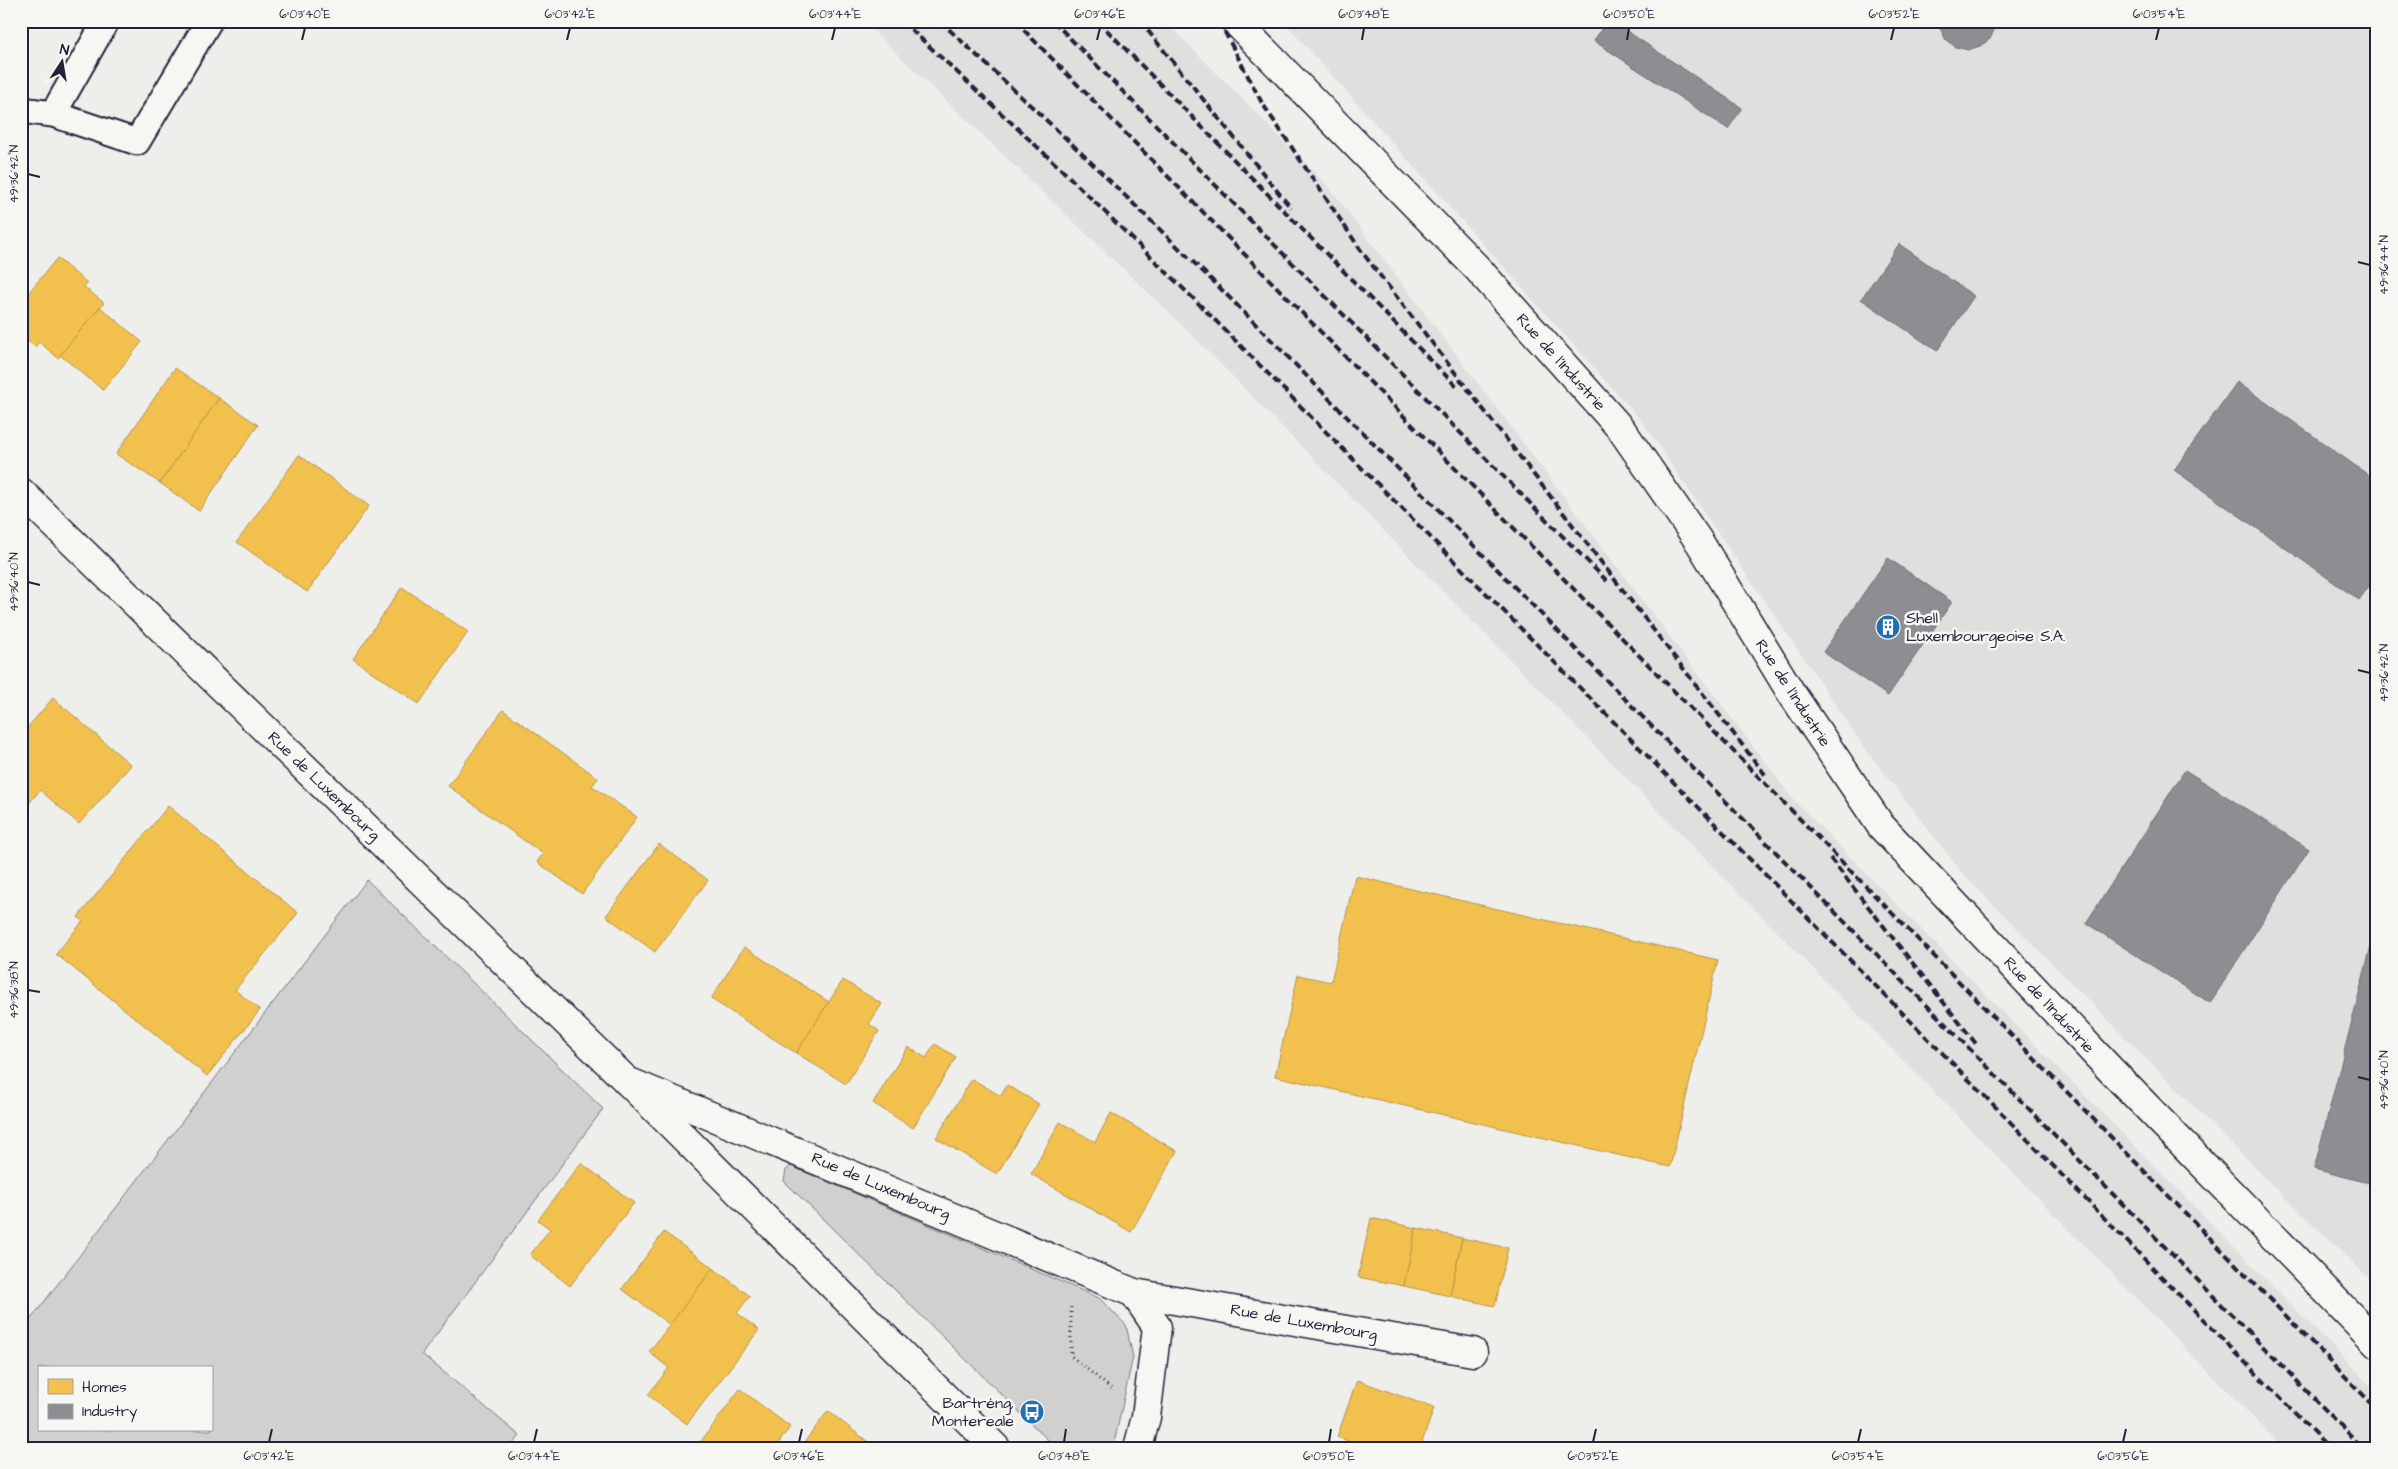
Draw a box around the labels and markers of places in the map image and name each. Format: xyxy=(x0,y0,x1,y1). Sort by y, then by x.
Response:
place label: Shell Luxembourgeoise S.A. xyxy=(1906,607,2065,648)
building icon: Shell Luxembourgeoise S.A. xyxy=(1875,614,1901,640)
place label: Bartréng, Montereale xyxy=(932,1392,1014,1432)
bus stop icon: Bartréng, Montereale xyxy=(1019,1399,1045,1425)

